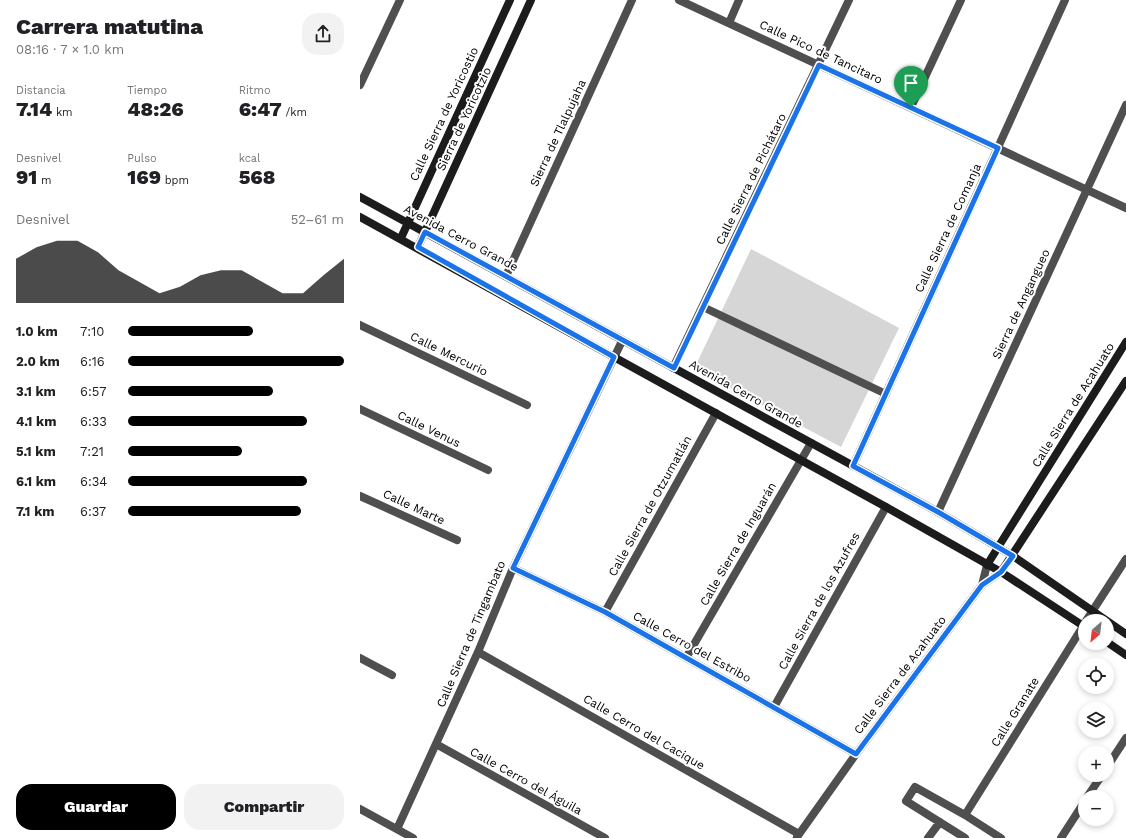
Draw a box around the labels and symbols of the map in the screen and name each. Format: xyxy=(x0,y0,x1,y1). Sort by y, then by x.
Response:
street label: Calle Pico de Tancitaro xyxy=(757,17,885,87)
street label: Calle Sierra de Yoricostio xyxy=(407,45,481,183)
street label: Sierra de Yoricotzio xyxy=(434,65,494,173)
pin xyxy=(894,66,928,107)
street label: Sierra de Tlalpujaha xyxy=(527,77,589,189)
street label: Calle Sierra de Pichátaro xyxy=(713,111,789,247)
street label: Calle Sierra de Comanja xyxy=(912,161,984,295)
street label: Avenida Cerro Grande xyxy=(401,202,521,274)
street label: Sierra de Angangueo xyxy=(989,247,1053,361)
street label: Calle Mercurio xyxy=(408,329,490,379)
street label: Calle Sierra de Acahuato xyxy=(1029,340,1117,470)
street label: Avenida Cerro Grande xyxy=(687,357,805,431)
street label: Calle Venus xyxy=(395,408,463,450)
street label: Calle Sierra de Otzumatlán xyxy=(605,433,695,579)
street label: Calle Sierra de Inguarán xyxy=(697,480,779,608)
street label: Calle Marte xyxy=(381,487,447,527)
street label: Calle Sierra de los Azufres xyxy=(775,530,863,672)
street label: Calle Sierra de Tingambato xyxy=(434,558,508,710)
street label: Calle Cerro del Estribo xyxy=(630,609,754,685)
street label: Calle Sierra de Acahuato xyxy=(851,613,949,737)
north arrow xyxy=(1078,614,1114,650)
street label: Calle Granate xyxy=(988,675,1042,749)
street label: Calle Cerro del Cacique xyxy=(581,691,707,773)
street label: Calle Cerro del Águila xyxy=(467,744,585,818)

